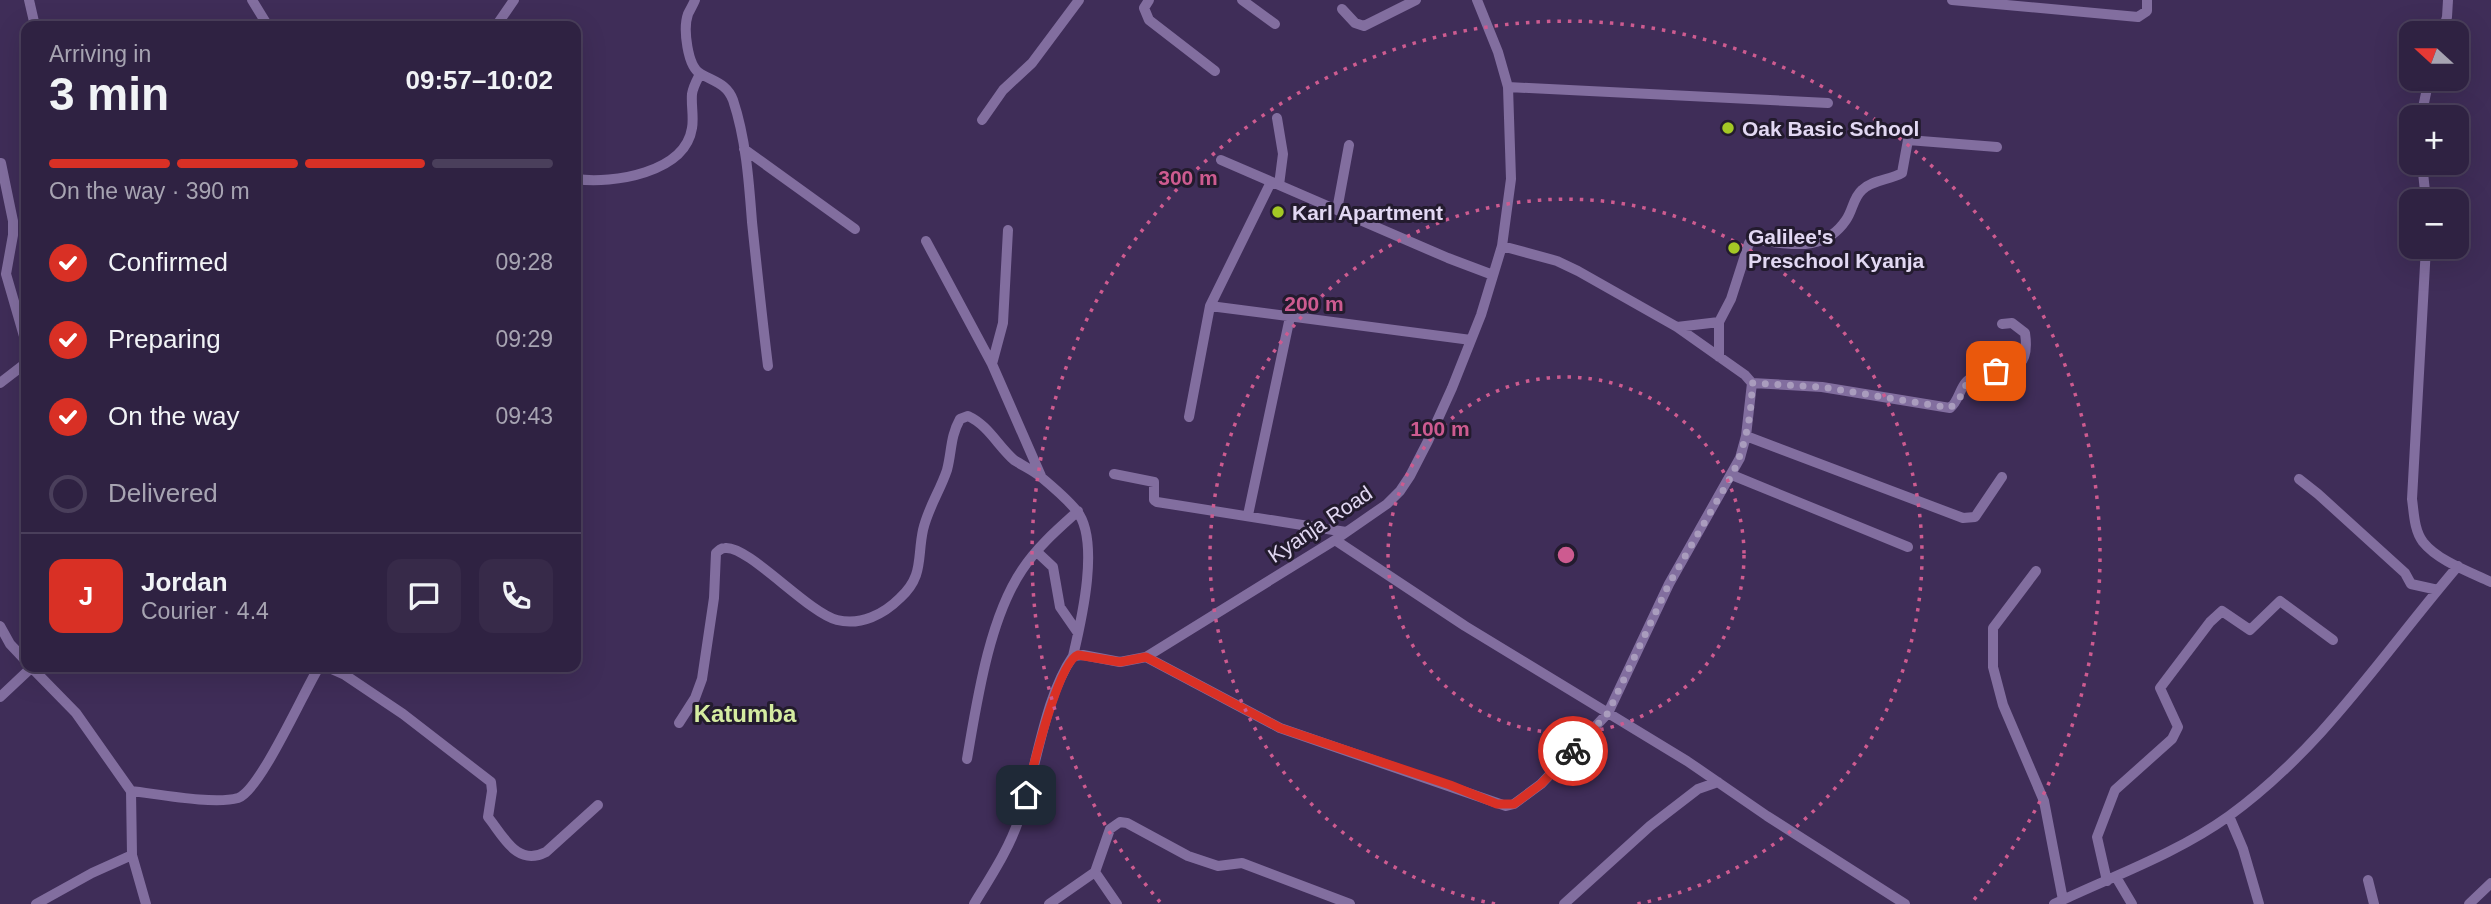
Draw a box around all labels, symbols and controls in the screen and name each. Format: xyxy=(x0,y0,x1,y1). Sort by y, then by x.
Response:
north arrow xyxy=(2399,21,2469,91)
map controls xyxy=(2399,21,2469,259)
text: Arriving in xyxy=(49,41,151,67)
text: 09:57–10:02 xyxy=(406,65,553,95)
text: 3 min xyxy=(49,68,169,120)
button: + xyxy=(2399,105,2469,175)
place label: Oak Basic School xyxy=(1742,117,1919,140)
marker: Oak Basic School xyxy=(1720,120,1736,136)
text: 300 m xyxy=(1158,166,1218,189)
text: On the way · 390 m xyxy=(49,178,250,204)
button: − xyxy=(2399,189,2469,259)
place label: Karl Apartment xyxy=(1292,201,1443,224)
marker: Karl Apartment xyxy=(1270,204,1286,220)
place label: Galilee's Preschool Kyanja xyxy=(1748,225,1925,272)
marker: Galilee's Preschool Kyanja xyxy=(1726,240,1742,256)
icon: check xyxy=(49,244,87,282)
text: Confirmed xyxy=(108,247,228,277)
text: 09:28 xyxy=(495,249,553,275)
text: 200 m xyxy=(1284,292,1344,315)
icon: check xyxy=(49,321,87,359)
text: Preparing xyxy=(108,324,221,354)
text: 09:29 xyxy=(495,326,553,352)
pin xyxy=(1966,341,2026,401)
icon: bag xyxy=(1977,352,2015,390)
icon: check xyxy=(49,398,87,436)
text: On the way xyxy=(108,401,240,431)
text: 09:43 xyxy=(495,403,553,429)
text: 100 m xyxy=(1410,417,1470,440)
text: Delivered xyxy=(108,478,218,508)
street label: Kyanja Road xyxy=(1264,481,1376,567)
centre of rings xyxy=(1554,543,1578,567)
button: chat xyxy=(387,559,461,633)
button: phone xyxy=(479,559,553,633)
text: Jordan xyxy=(141,567,228,597)
text: J xyxy=(79,581,93,611)
text: Courier · 4.4 xyxy=(141,598,269,624)
district label: Katumba xyxy=(694,700,797,727)
courier xyxy=(1538,716,1608,786)
icon: bike xyxy=(1554,732,1592,770)
pin xyxy=(996,765,1056,825)
icon: home xyxy=(1007,776,1045,814)

